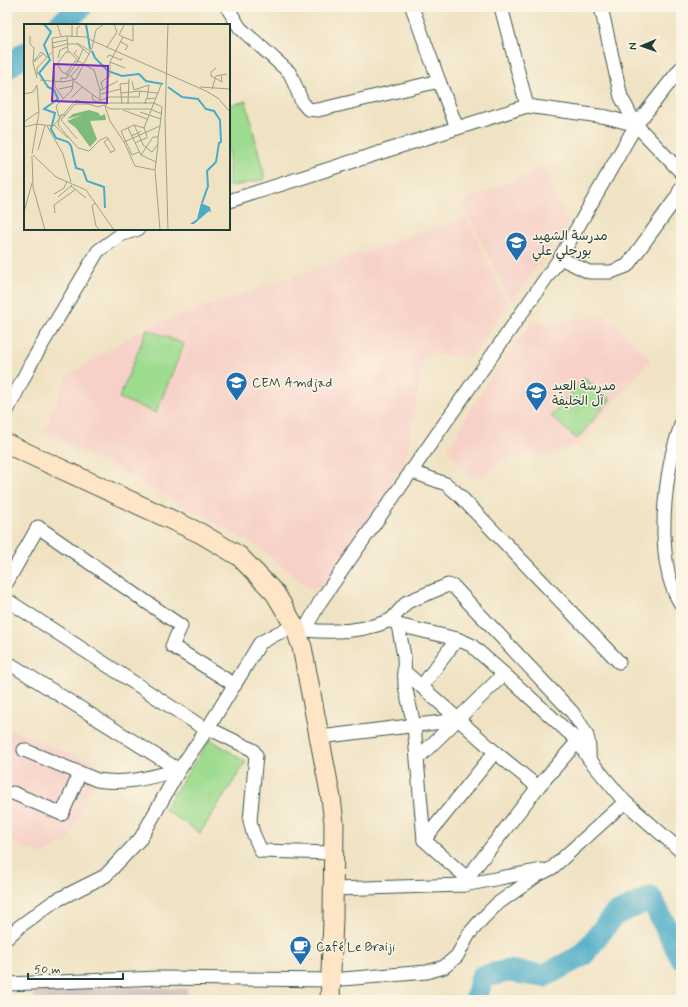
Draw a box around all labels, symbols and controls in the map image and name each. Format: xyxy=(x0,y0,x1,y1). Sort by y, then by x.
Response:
inset map xyxy=(24,24,230,230)
north arrow xyxy=(622,26,662,66)
text: N xyxy=(626,42,640,50)
place label: مدرسة الشهيد بورحلي علي xyxy=(532,228,608,262)
school or university icon: مدرسة الشهيد بورحلي علي xyxy=(503,230,529,263)
school or university icon: CEM Amdjad xyxy=(223,370,249,403)
place label: CEM Amdjad xyxy=(252,375,332,392)
place label: مدرسة العيد آل الخليفة xyxy=(552,378,616,410)
school or university icon: مدرسة العيد آل الخليفة xyxy=(524,380,550,413)
cafe icon: Café Le Braiji xyxy=(288,934,314,967)
place label: Café Le Braiji xyxy=(316,939,395,956)
scale bar xyxy=(28,955,123,981)
text: 50 m xyxy=(34,962,61,978)

